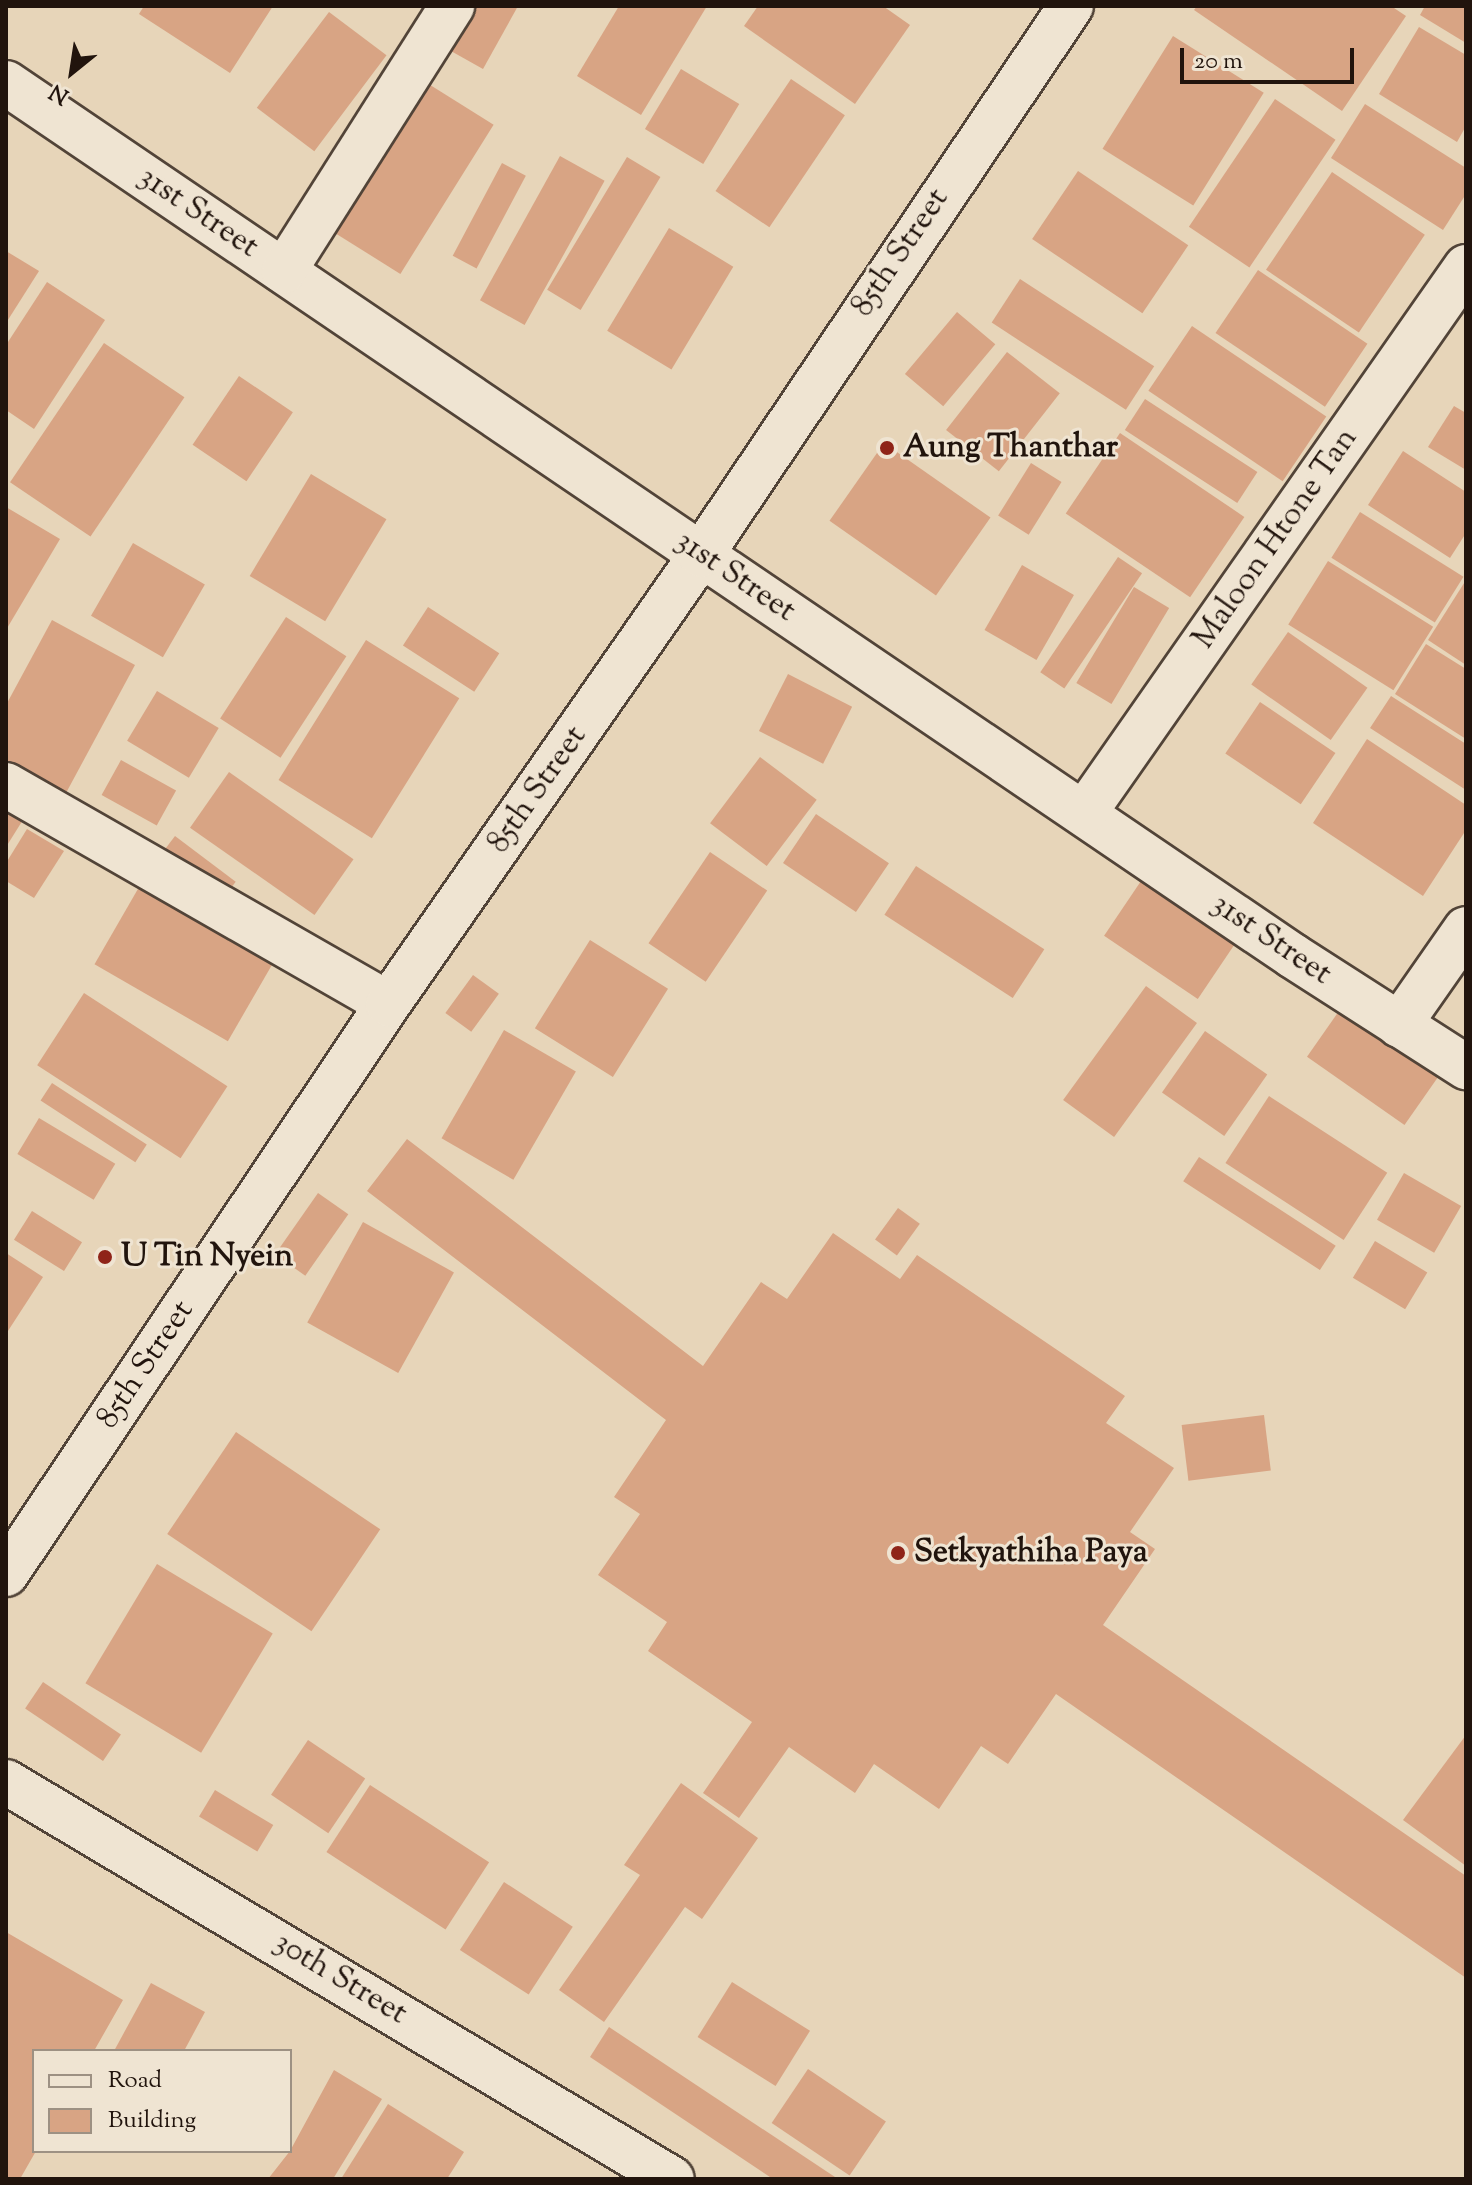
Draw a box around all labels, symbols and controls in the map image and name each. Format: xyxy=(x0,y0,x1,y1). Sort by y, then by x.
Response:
north arrow xyxy=(32,32,112,112)
scale bar xyxy=(1184,32,1358,82)
text: 20 m xyxy=(1194,45,1243,79)
text: N xyxy=(44,75,76,111)
street label: 31st Street xyxy=(131,159,265,267)
street label: 85th Street xyxy=(844,182,958,324)
street label: Maloon Htone Tan xyxy=(1185,421,1367,657)
place label: Aung Thanthar xyxy=(903,429,1118,467)
marker: Aung Thanthar xyxy=(878,439,896,457)
street label: 31st Street xyxy=(668,523,802,631)
street label: 85th Street xyxy=(480,719,596,861)
street label: 31st Street xyxy=(1204,886,1338,994)
place label: U Tin Nyein xyxy=(121,1238,293,1276)
marker: U Tin Nyein xyxy=(96,1248,114,1266)
street label: 85th Street xyxy=(89,1294,203,1436)
place label: Setkyathiha Paya xyxy=(914,1534,1148,1572)
marker: Setkyathiha Paya xyxy=(889,1544,907,1562)
street label: 30th Street xyxy=(266,1924,414,2034)
legend xyxy=(32,2049,292,2153)
text: Road xyxy=(108,2064,162,2098)
text: Building xyxy=(108,2104,196,2138)

